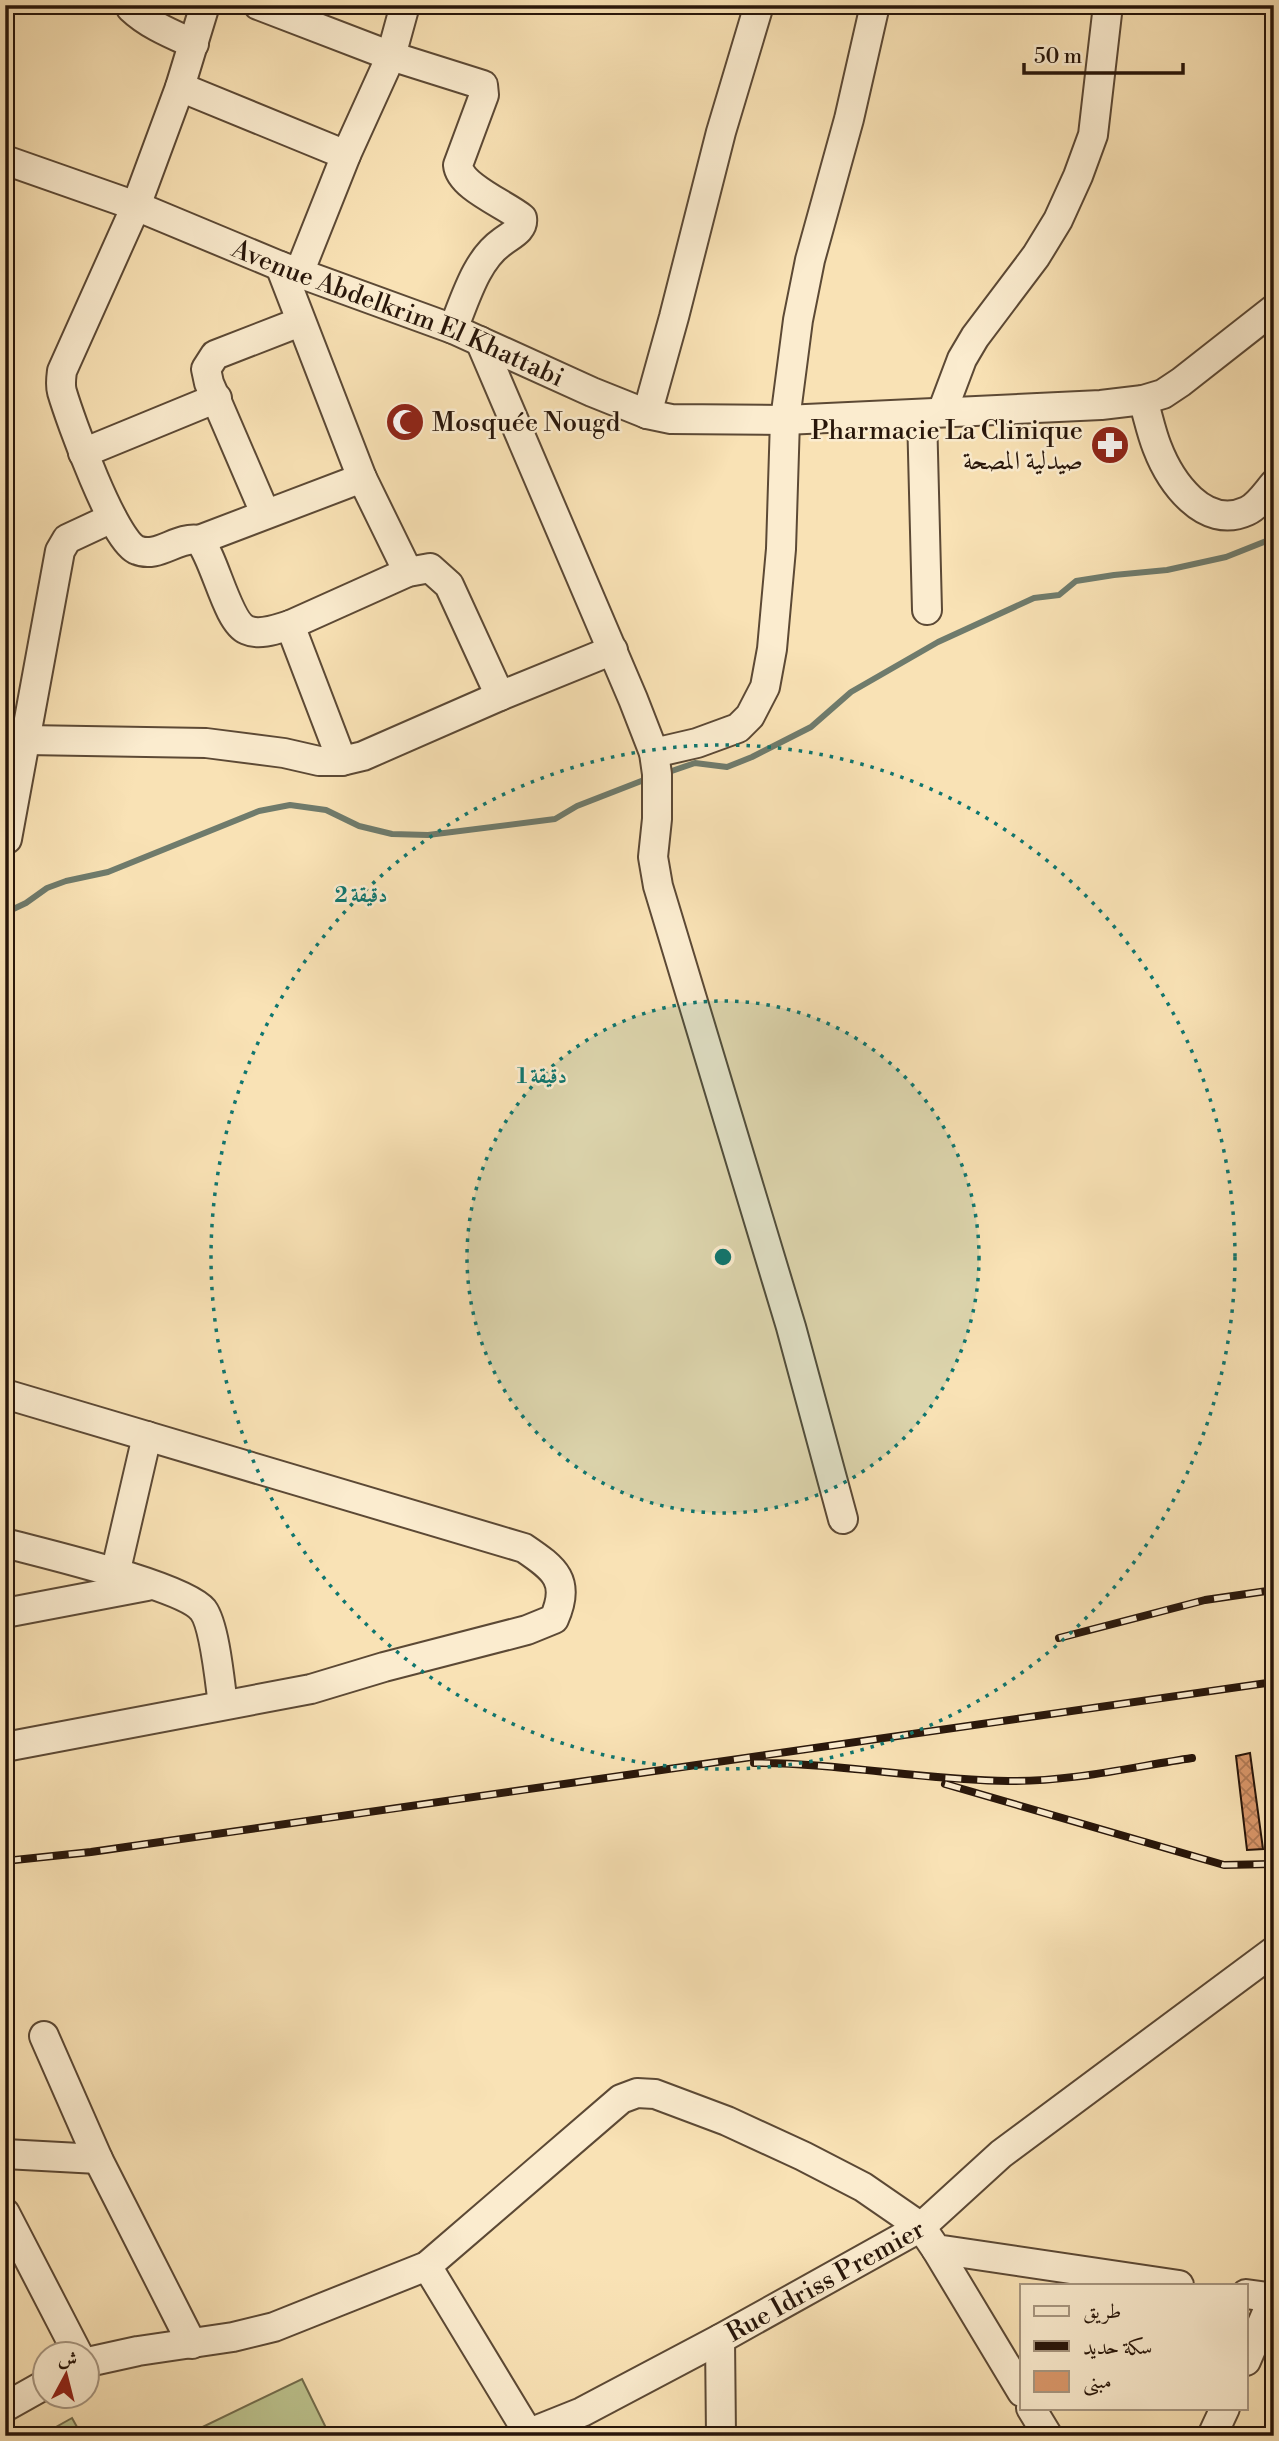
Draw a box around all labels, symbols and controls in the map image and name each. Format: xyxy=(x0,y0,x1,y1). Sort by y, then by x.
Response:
scale bar xyxy=(1024,32,1183,76)
text: 50 m xyxy=(1034,44,1082,70)
street label: Avenue Abdelkrim El Khattabi xyxy=(226,232,569,394)
mosque icon: Mosquée Nougd xyxy=(384,401,426,443)
place label: Mosquée Nougd xyxy=(432,407,620,439)
place label: Pharmacie La Clinique صيدلية المصحة xyxy=(811,415,1083,477)
pharmacy icon: Pharmacie La Clinique صيدلية المصحة xyxy=(1089,424,1131,466)
text: 2 دقيقة xyxy=(334,883,388,909)
text: 1 دقيقة xyxy=(517,1064,567,1090)
centre of rings xyxy=(711,1245,735,1269)
street label: Rue Idriss Premier xyxy=(721,2213,930,2349)
legend xyxy=(1020,2284,1248,2410)
text: طريق xyxy=(1083,2299,1121,2325)
text: سكة حديد xyxy=(1083,2335,1152,2361)
north arrow xyxy=(32,2340,102,2410)
text: ش xyxy=(57,2346,79,2372)
text: مبنى xyxy=(1083,2369,1112,2396)

